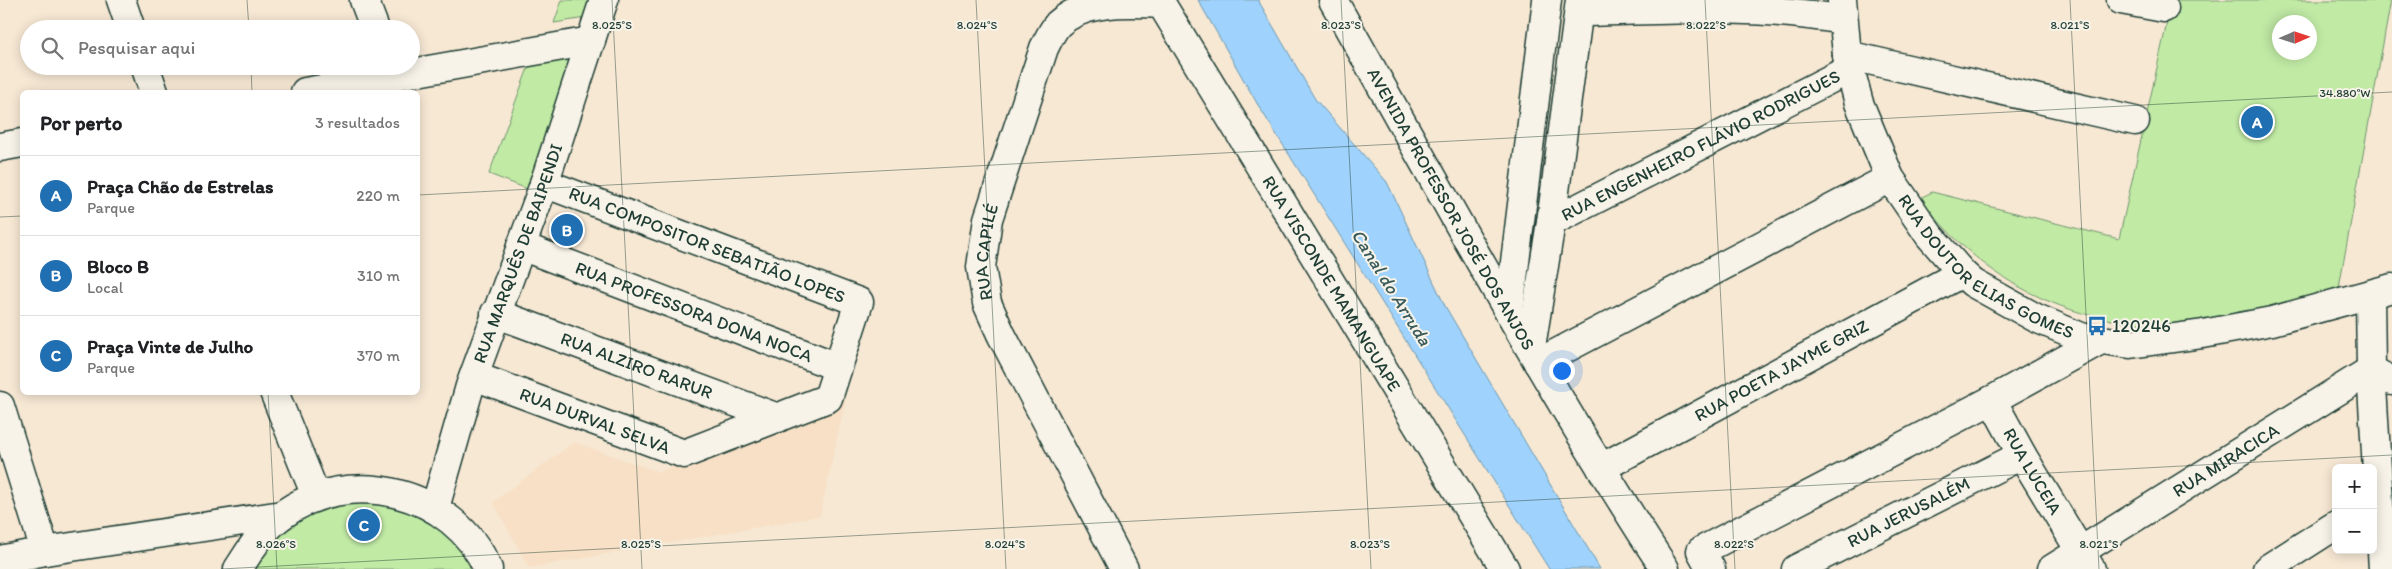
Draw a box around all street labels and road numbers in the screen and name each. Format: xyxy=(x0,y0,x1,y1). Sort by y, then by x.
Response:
street label: AVENIDA PROFESSOR JOSÉ DOS ANJOS xyxy=(1362,64,1539,354)
street label: RUA ENGENHEIRO FLÁVIO RODRIGUES xyxy=(1557,65,1844,226)
street label: RUA MARQUÊS DE BAIPENDI xyxy=(468,141,567,366)
street label: RUA VISCONDE MAMANGUAPE xyxy=(1257,172,1406,396)
street label: RUA COMPOSITOR SEBATIÃO LOPES xyxy=(565,182,849,308)
street label: RUA DOUTOR ELIAS GOMES xyxy=(1893,190,2077,344)
street label: RUA CAPILÉ xyxy=(970,201,1003,302)
street label: RUA PROFESSORA DONA NOCA xyxy=(572,257,816,367)
street label: RUA POETA JAYME GRIZ xyxy=(1691,315,1872,426)
street label: RUA ALZIRO RARUR xyxy=(557,327,716,404)
street label: RUA DURVAL SELVA xyxy=(517,383,674,459)
street label: RUA MIRACICA xyxy=(2169,419,2284,502)
street label: RUA LUCEIA xyxy=(1998,424,2067,519)
street label: RUA JERUSALÉM xyxy=(1844,472,1973,552)

